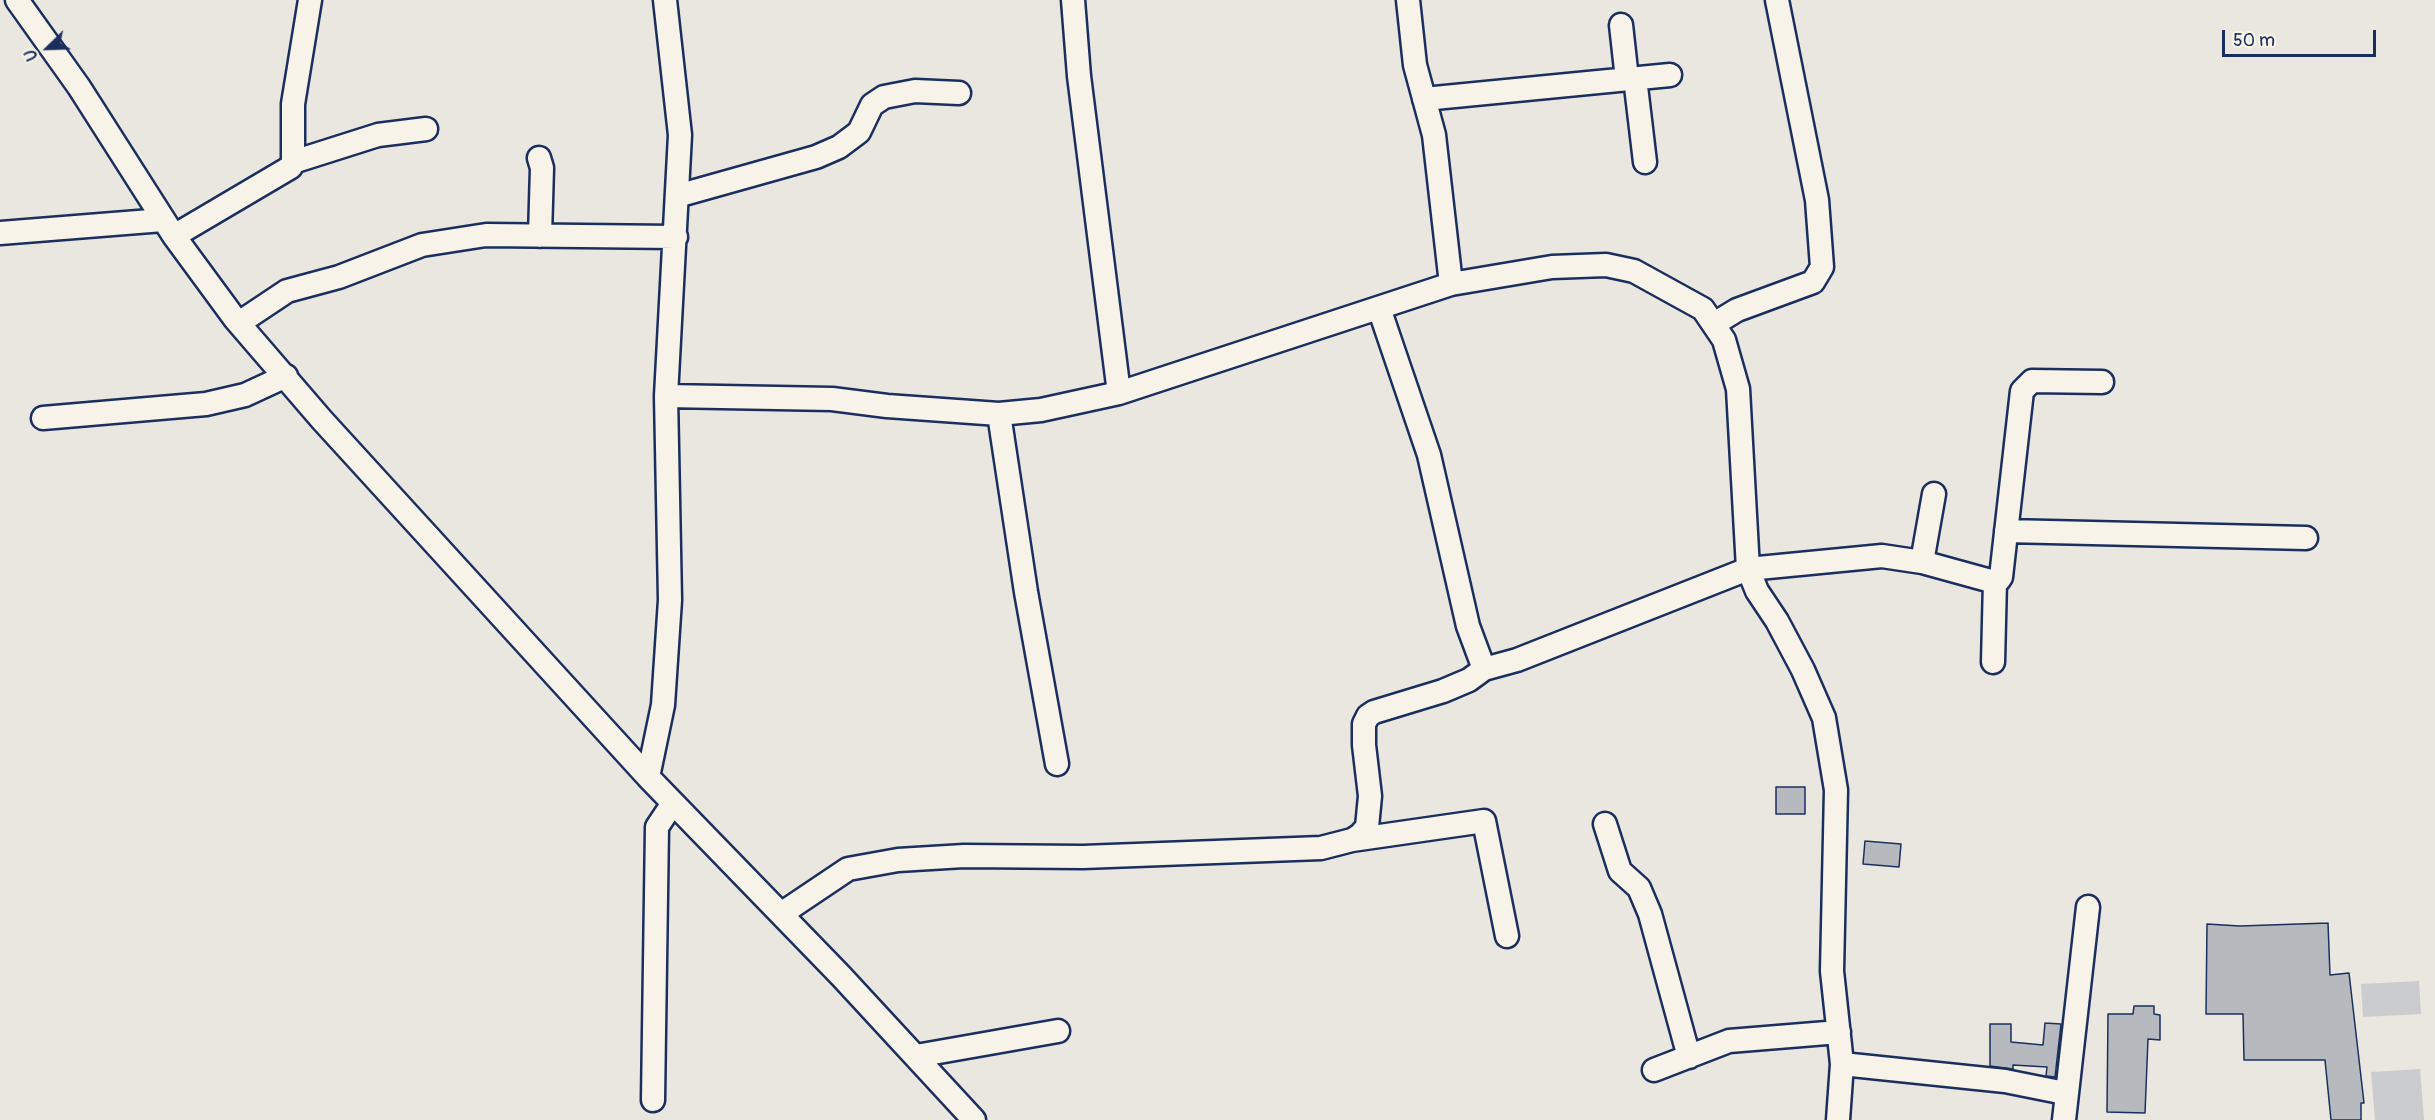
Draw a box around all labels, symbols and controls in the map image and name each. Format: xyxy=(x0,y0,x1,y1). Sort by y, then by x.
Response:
north arrow xyxy=(18,18,78,78)
scale bar xyxy=(2225,18,2380,56)
text: 50 m xyxy=(2233,29,2275,52)
text: U xyxy=(20,46,43,64)

